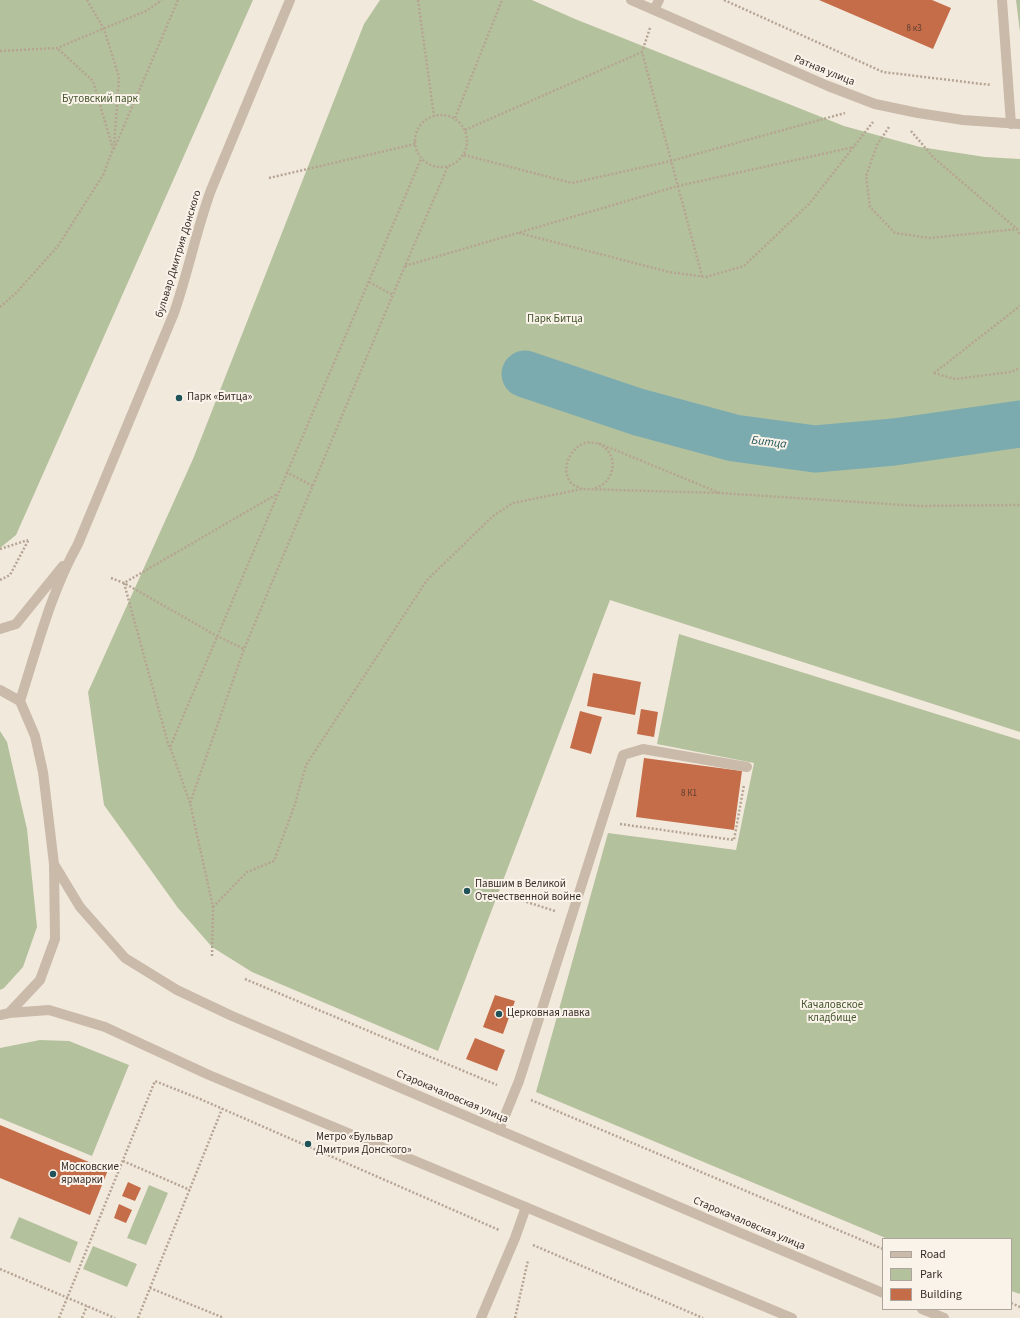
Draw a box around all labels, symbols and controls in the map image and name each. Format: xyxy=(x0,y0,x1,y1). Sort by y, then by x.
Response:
house number: 8 к3 xyxy=(906,24,922,34)
street label: Ратная улица xyxy=(792,53,856,89)
park label: Бутовский парк xyxy=(62,93,138,107)
street label: бульвар Дмитрия Донского xyxy=(153,189,205,319)
park label: Парк Битца xyxy=(527,313,583,327)
place label: Парк «Битца» xyxy=(187,391,252,405)
marker: Парк «Битца» xyxy=(174,393,184,403)
water label: Битца xyxy=(751,434,787,452)
house number: 8 К1 xyxy=(681,789,697,799)
place label: Павшим в Великой Отечественной войне xyxy=(475,878,581,904)
marker: Павшим в Великой Отечественной войне xyxy=(462,886,472,896)
park label: Качаловское кладбище xyxy=(801,999,863,1025)
place label: Церковная лавка xyxy=(507,1007,590,1021)
marker: Церковная лавка xyxy=(494,1009,504,1019)
street label: Старокачаловская улица xyxy=(394,1067,510,1127)
place label: Метро «Бульвар Дмитрия Донского» xyxy=(316,1131,412,1157)
marker: Метро «Бульвар Дмитрия Донского» xyxy=(303,1139,313,1149)
place label: Московские ярмарки xyxy=(61,1161,119,1187)
marker: Московские ярмарки xyxy=(48,1169,58,1179)
street label: Старокачаловская улица xyxy=(691,1194,807,1254)
legend xyxy=(882,1238,1012,1310)
text: Road xyxy=(920,1246,946,1263)
text: Park xyxy=(920,1266,942,1283)
text: Building xyxy=(920,1286,962,1303)

